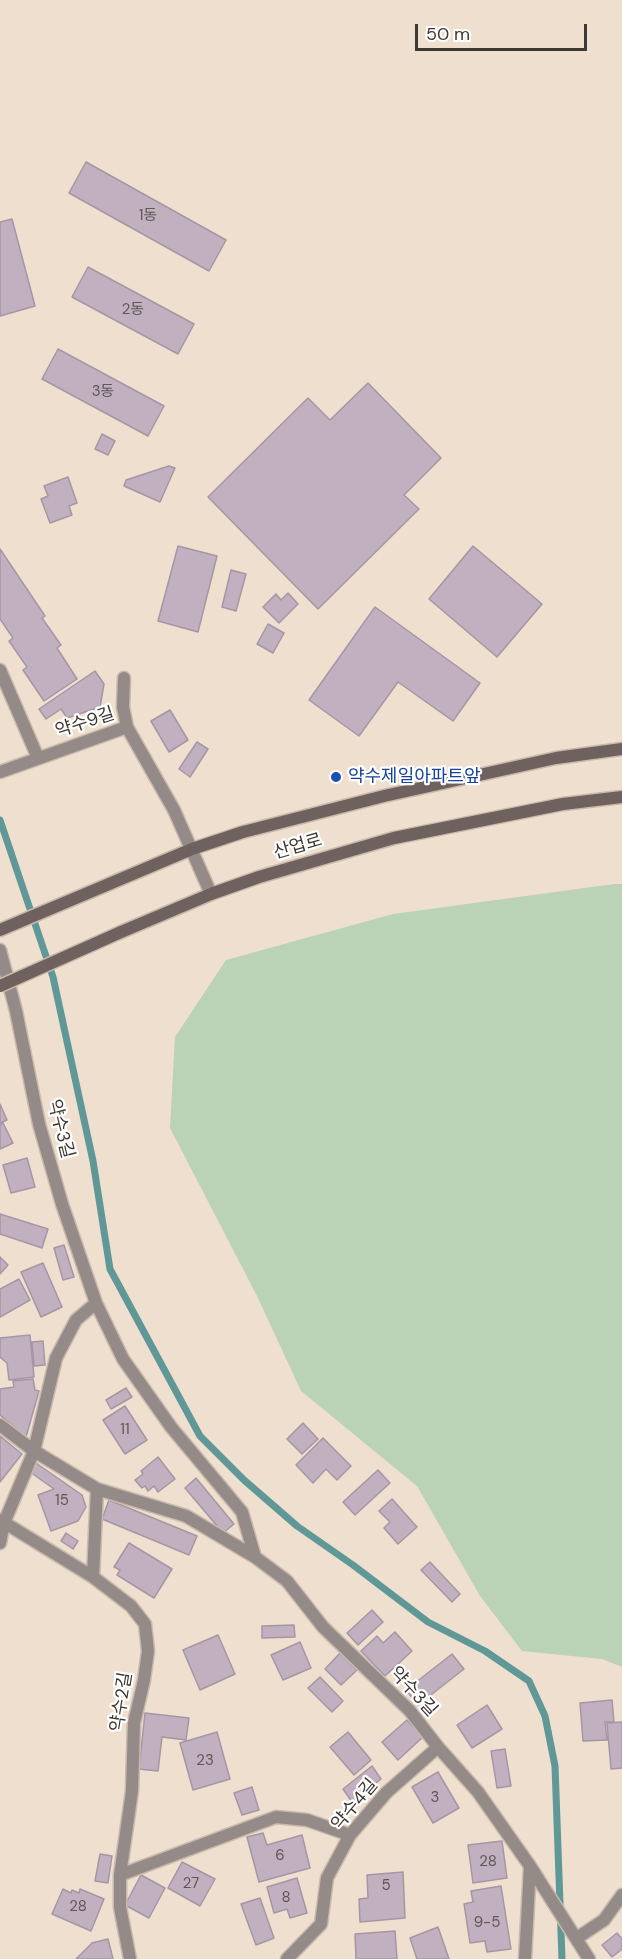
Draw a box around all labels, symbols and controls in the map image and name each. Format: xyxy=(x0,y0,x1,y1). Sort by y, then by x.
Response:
scale bar xyxy=(418,12,590,50)
text: 50 m xyxy=(426,22,470,46)
house number: 1동 xyxy=(139,207,157,225)
house number: 2동 xyxy=(122,301,144,319)
house number: 3동 xyxy=(92,383,114,401)
street label: 약수9길 xyxy=(53,703,117,743)
place label: 약수제일아파트앞 xyxy=(348,766,480,788)
marker: 약수제일아파트앞 xyxy=(329,770,343,784)
street label: 산업로 xyxy=(271,830,325,864)
street label: 약수3길 xyxy=(42,1097,78,1161)
house number: 11 xyxy=(120,1421,130,1439)
house number: 15 xyxy=(55,1492,69,1510)
street label: 약수3길 xyxy=(385,1663,441,1721)
street label: 약수2길 xyxy=(107,1671,137,1733)
house number: 23 xyxy=(196,1752,214,1770)
street label: 약수4길 xyxy=(327,1775,383,1835)
house number: 3 xyxy=(431,1789,439,1807)
house number: 6 xyxy=(275,1847,285,1865)
house number: 28 xyxy=(479,1853,497,1871)
house number: 27 xyxy=(183,1875,199,1893)
house number: 5 xyxy=(381,1877,391,1895)
house number: 8 xyxy=(281,1889,291,1907)
house number: 28 xyxy=(69,1898,87,1916)
house number: 9-5 xyxy=(474,1914,500,1932)

